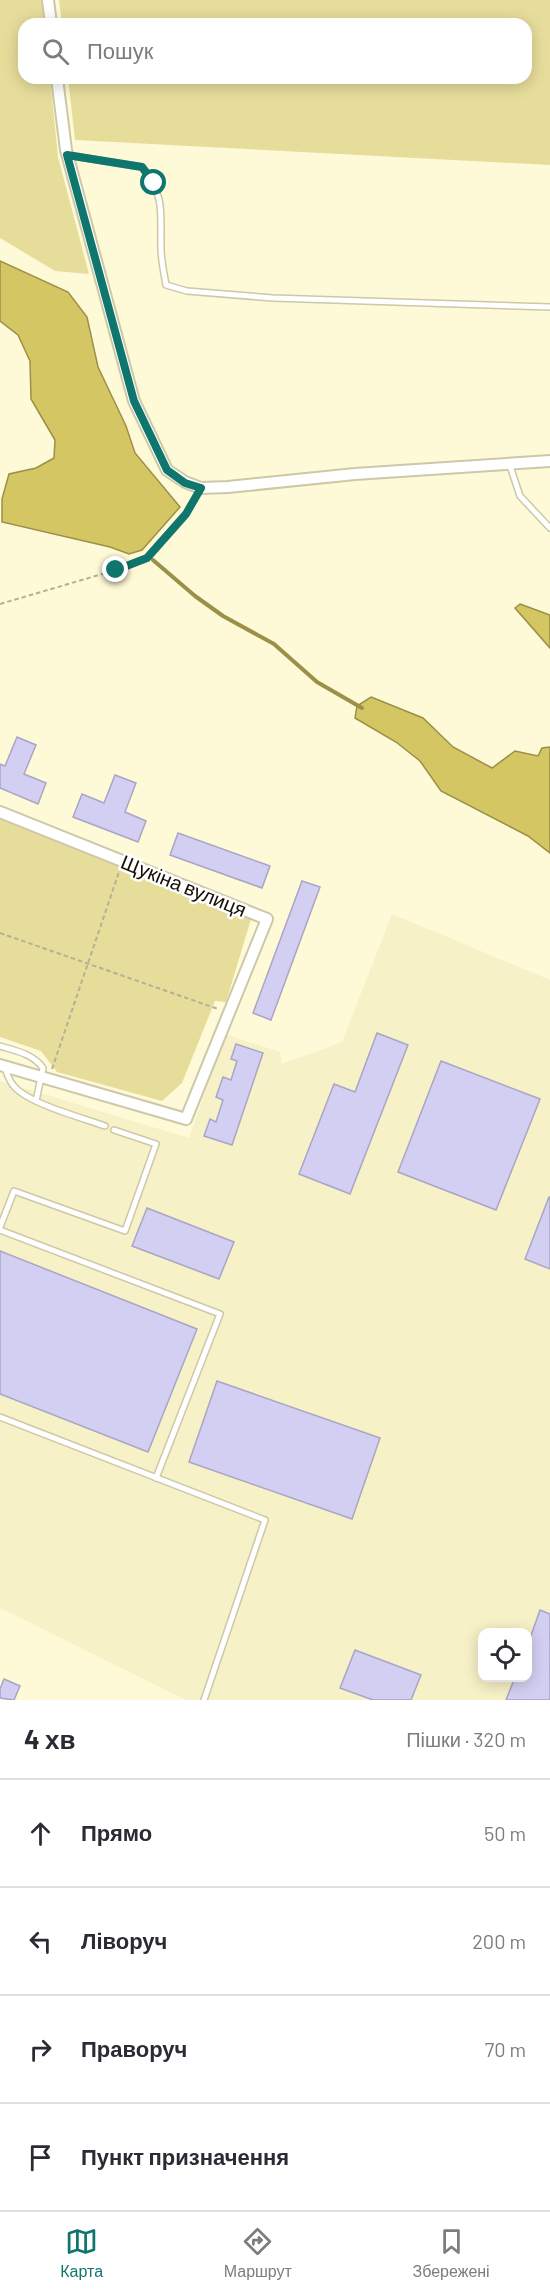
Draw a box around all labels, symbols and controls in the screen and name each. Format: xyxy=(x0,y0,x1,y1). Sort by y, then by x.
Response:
search box xyxy=(18,18,532,84)
icon: search xyxy=(39,35,72,68)
text: Пошук xyxy=(87,37,153,63)
route start xyxy=(140,169,166,195)
route end xyxy=(102,556,128,582)
street label: Щукіна вулиця xyxy=(118,849,250,921)
map controls xyxy=(478,1628,532,1682)
button: locate xyxy=(478,1628,532,1682)
text: 4 хв xyxy=(24,1723,75,1754)
text: Пішки · 320 m xyxy=(406,1727,526,1751)
icon: ahead xyxy=(24,1817,57,1850)
text: Прямо xyxy=(81,1819,152,1845)
text: 50 m xyxy=(484,1821,526,1845)
icon: left xyxy=(24,1925,57,1958)
text: Ліворуч xyxy=(81,1927,167,1953)
text: 200 m xyxy=(472,1929,526,1953)
icon: right xyxy=(24,2033,57,2066)
text: Праворуч xyxy=(81,2035,187,2061)
text: 70 m xyxy=(485,2037,526,2061)
icon: arrive xyxy=(24,2141,57,2174)
text: Пункт призначення xyxy=(81,2143,289,2169)
tab: Карта xyxy=(60,2225,103,2281)
tab: Маршрут xyxy=(224,2225,292,2281)
tab: Збережені xyxy=(413,2225,490,2281)

